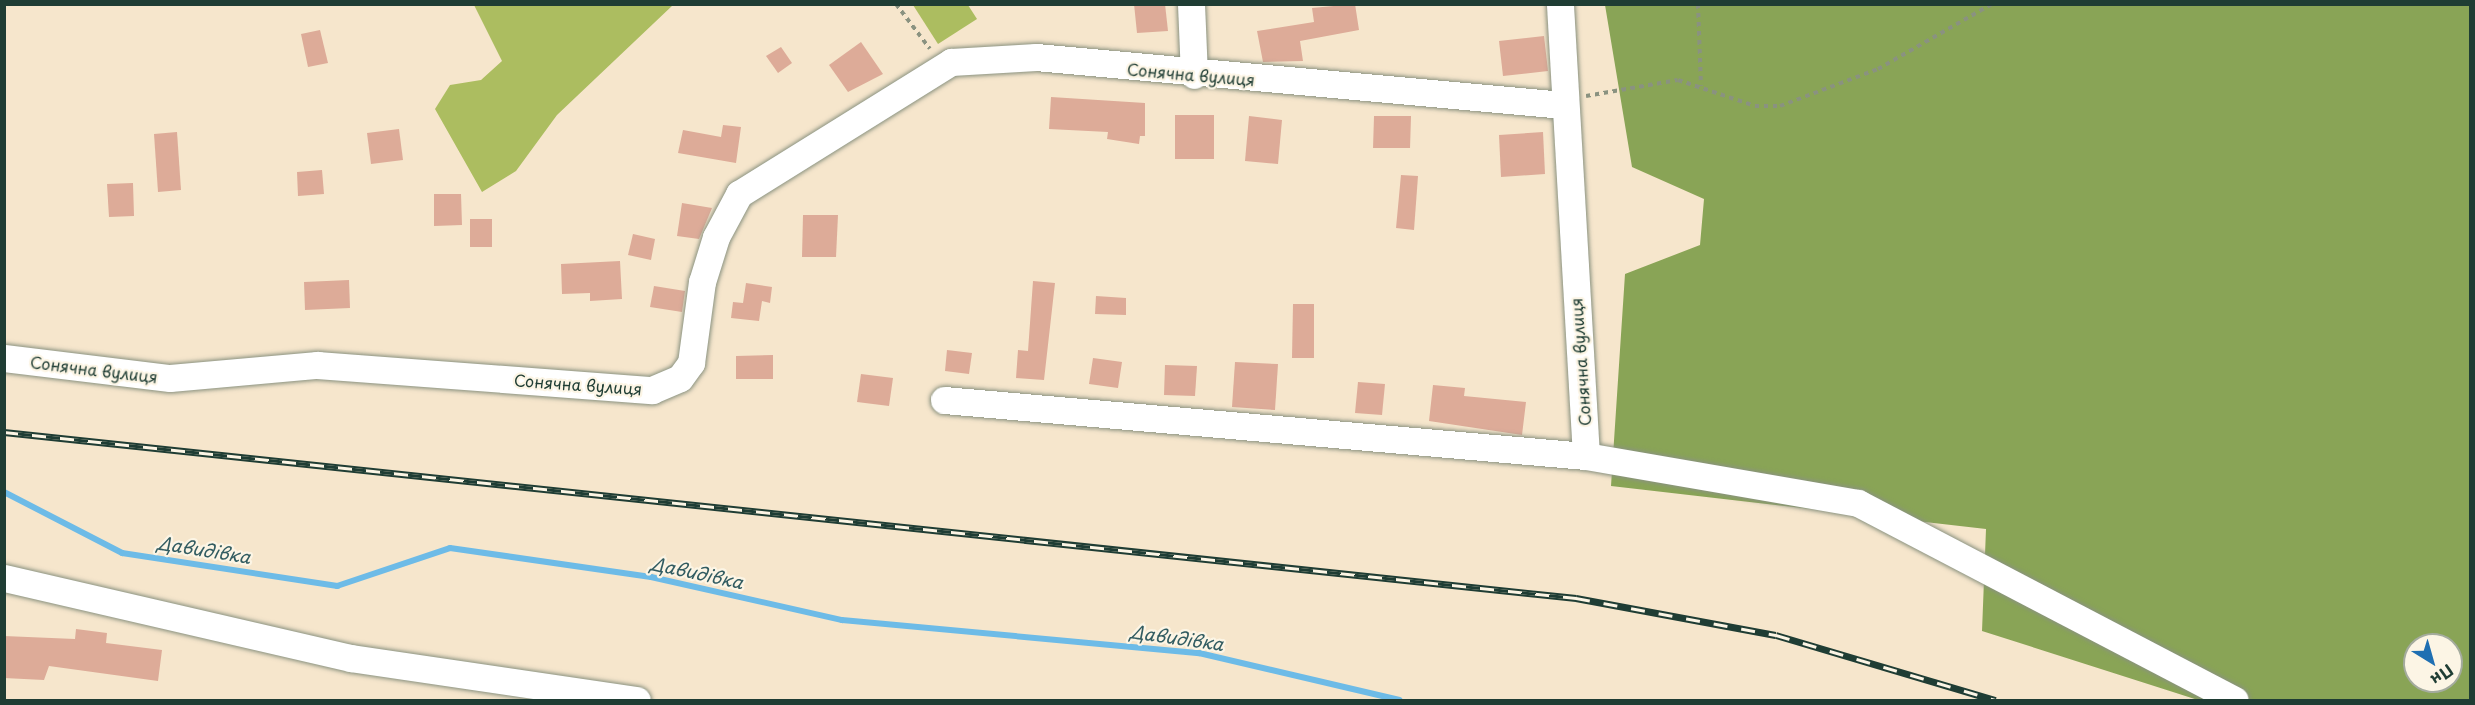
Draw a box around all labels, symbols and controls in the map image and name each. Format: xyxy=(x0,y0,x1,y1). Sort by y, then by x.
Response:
street label: Сонячна вулиця xyxy=(1126,59,1256,89)
street label: Сонячна вулиця xyxy=(1566,297,1594,427)
street label: Сонячна вулиця xyxy=(29,352,159,386)
street label: Сонячна вулиця xyxy=(513,370,643,398)
water label: Давидівка xyxy=(156,532,252,568)
water label: Давидівка xyxy=(649,553,745,593)
water label: Давидівка xyxy=(1129,621,1225,655)
north arrow xyxy=(2403,633,2463,693)
text: Пн xyxy=(2426,659,2459,692)

